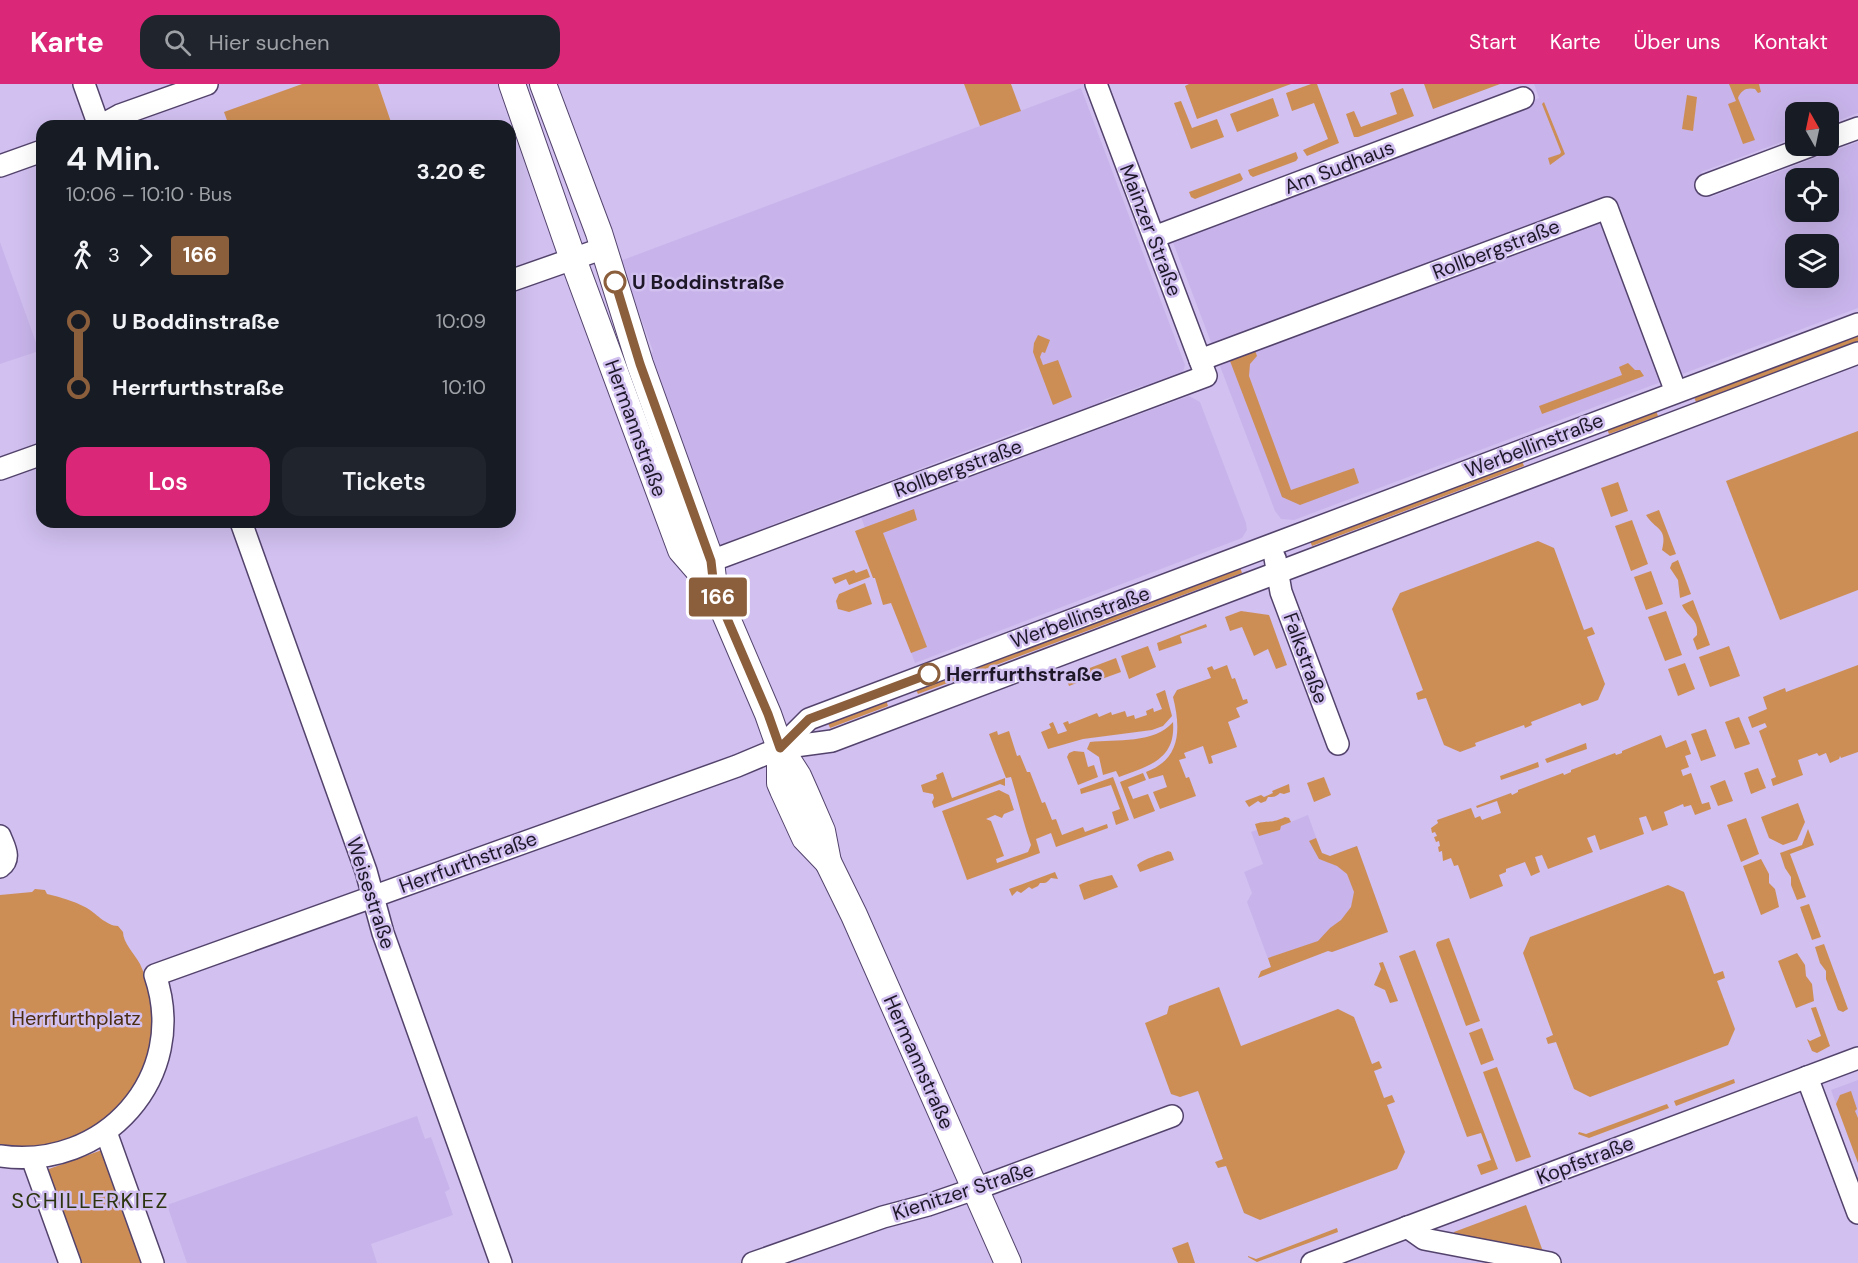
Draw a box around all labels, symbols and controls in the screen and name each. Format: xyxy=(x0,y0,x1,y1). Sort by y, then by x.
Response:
search box xyxy=(140,15,560,69)
text: Karte xyxy=(30,24,104,61)
icon: search xyxy=(161,26,194,59)
text: Hier suchen xyxy=(209,28,330,57)
text: Start xyxy=(1469,28,1517,56)
text: Karte xyxy=(1550,28,1601,56)
text: Über uns xyxy=(1634,28,1720,56)
text: Kontakt xyxy=(1753,28,1828,56)
north arrow xyxy=(1785,102,1839,156)
map controls xyxy=(1785,102,1839,288)
street label: Am Sudhaus xyxy=(1280,134,1398,200)
text: 4 Min. xyxy=(66,137,160,180)
text: 3.20 € xyxy=(417,157,486,186)
street label: Mainzer Straße xyxy=(1114,160,1188,300)
button: locate xyxy=(1785,168,1839,222)
text: 10:06 – 10:10 · Bus xyxy=(66,181,232,207)
street label: Rollbergstraße xyxy=(1429,213,1563,285)
button: layers xyxy=(1785,234,1839,288)
icon: walk xyxy=(66,239,99,272)
icon: forward xyxy=(129,239,162,272)
text: 166 xyxy=(183,241,217,269)
text: 3 xyxy=(108,242,120,268)
place label: U Boddinstraße xyxy=(632,269,784,295)
marker: U Boddinstraße xyxy=(604,271,626,293)
text: U Boddinstraße xyxy=(112,307,280,336)
text: 10:09 xyxy=(436,308,486,334)
street label: Hermannstraße xyxy=(599,356,673,500)
text: Herrfurthstraße xyxy=(112,373,284,402)
text: 10:10 xyxy=(442,374,486,400)
street label: Werbellinstraße xyxy=(1461,407,1607,483)
street label: Rollbergstraße xyxy=(890,433,1026,503)
button: Los xyxy=(66,447,270,516)
button: Tickets xyxy=(282,447,486,516)
line badge: 166 xyxy=(684,578,752,616)
street label: Werbellinstraße xyxy=(1007,580,1153,654)
text: 166 xyxy=(701,583,735,611)
street label: Falkstraße xyxy=(1278,609,1334,707)
place label: Herrfurthstraße xyxy=(946,661,1103,687)
marker: Herrfurthstraße xyxy=(918,663,940,685)
street label: Herrfurthstraße xyxy=(396,825,540,899)
street label: Weisestraße xyxy=(341,834,401,952)
street label: Hermannstraße xyxy=(878,991,960,1133)
park label: Herrfurthplatz xyxy=(11,1005,141,1031)
street label: Kopfstraße xyxy=(1533,1130,1637,1190)
street label: Kienitzer Straße xyxy=(889,1156,1037,1226)
district label: SCHILLERKIEZ xyxy=(11,1186,169,1215)

